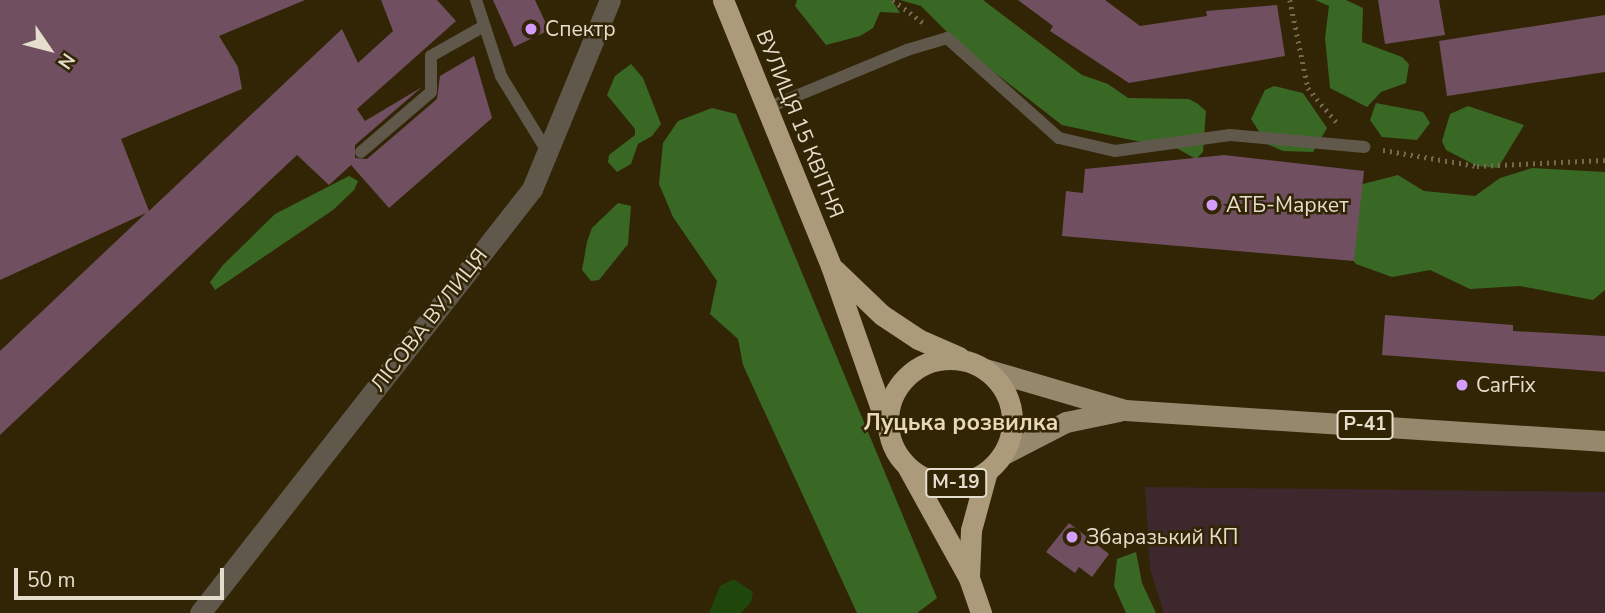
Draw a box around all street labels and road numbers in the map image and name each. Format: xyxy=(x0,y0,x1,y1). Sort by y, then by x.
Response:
street label: ВУЛИЦЯ 15 КВІТНЯ xyxy=(751,26,849,222)
street label: ЛІСОВА ВУЛИЦЯ xyxy=(365,243,493,397)
road number: Р-41 xyxy=(1335,410,1395,440)
road number: М-19 xyxy=(925,468,988,498)

